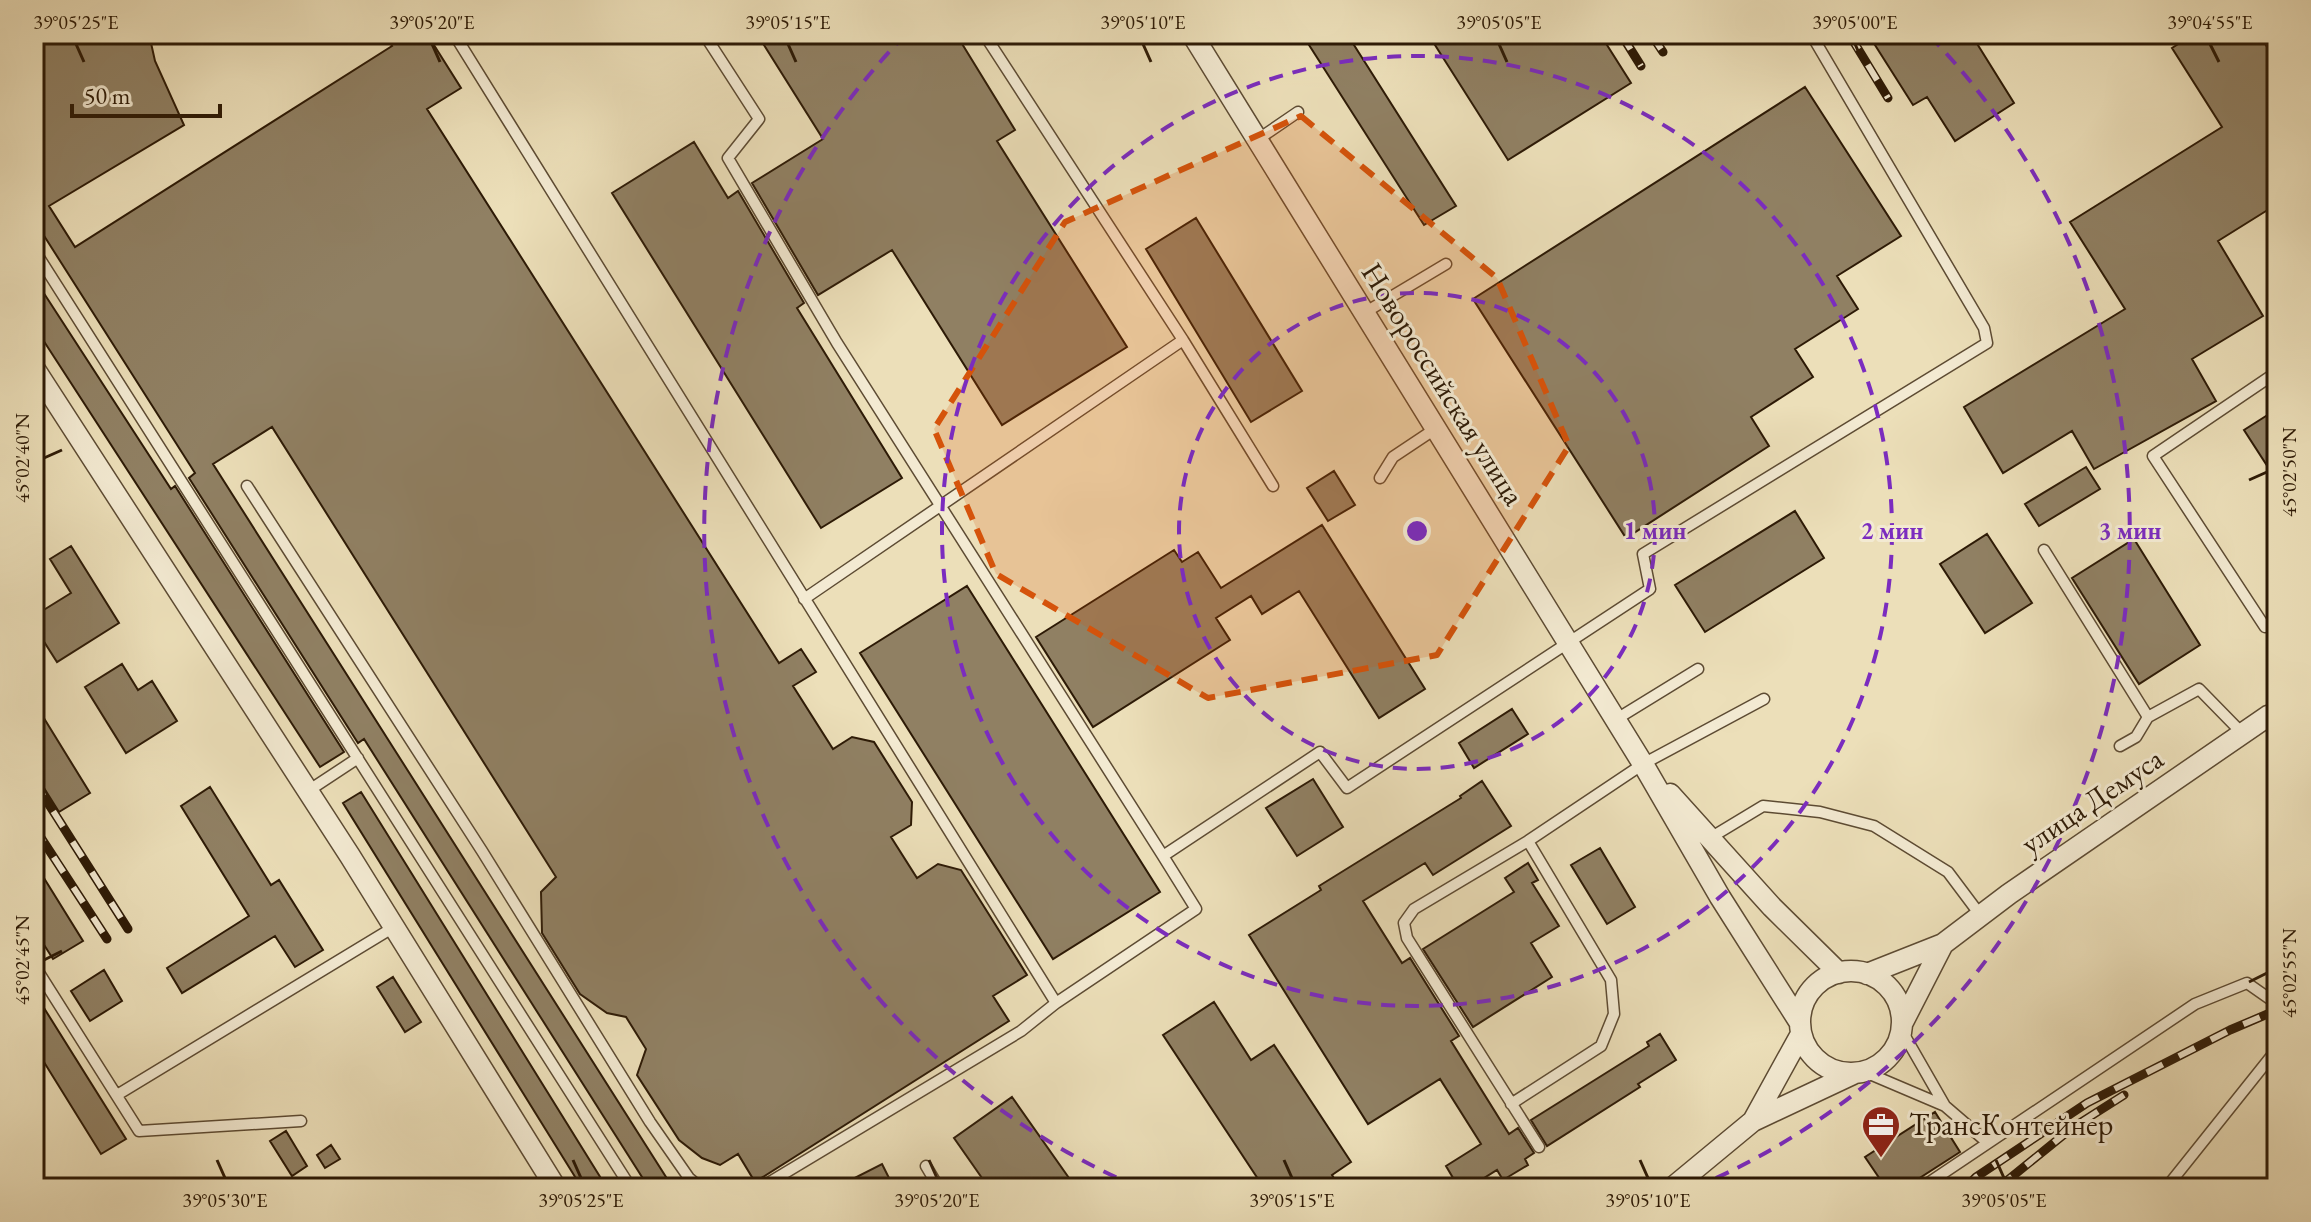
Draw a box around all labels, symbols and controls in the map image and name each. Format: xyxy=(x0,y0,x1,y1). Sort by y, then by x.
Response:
text: 39°05'25"E xyxy=(33,9,119,35)
text: 39°05'20"E xyxy=(389,9,475,35)
text: 39°05'15"E xyxy=(745,9,831,35)
text: 39°05'10"E xyxy=(1100,9,1186,35)
text: 39°05'05"E xyxy=(1456,9,1542,35)
text: 39°05'00"E xyxy=(1812,9,1898,35)
text: 39°04'55"E xyxy=(2167,9,2253,35)
scale bar xyxy=(72,68,220,118)
text: 50 m xyxy=(84,80,131,111)
street label: Новороссийская улица xyxy=(1353,255,1534,513)
text: 45°02'40"N xyxy=(9,413,35,503)
text: 45°02'50"N xyxy=(2276,427,2302,517)
text: 1 мин xyxy=(1624,515,1686,546)
text: 2 мин xyxy=(1861,515,1923,546)
text: 3 мин xyxy=(2099,515,2161,546)
centre of rings xyxy=(1403,517,1431,545)
street label: улица Демуса xyxy=(2013,739,2171,863)
text: 45°02'45"N xyxy=(9,915,35,1005)
text: 45°02'55"N xyxy=(2276,928,2302,1018)
office icon: ТрансКонтейнер xyxy=(1860,1104,1902,1159)
place label: ТрансКонтейнер xyxy=(1909,1105,2113,1144)
text: 39°05'30"E xyxy=(182,1187,268,1213)
text: 39°05'25"E xyxy=(538,1187,624,1213)
text: 39°05'20"E xyxy=(894,1187,980,1213)
text: 39°05'15"E xyxy=(1249,1187,1335,1213)
text: 39°05'10"E xyxy=(1605,1187,1691,1213)
text: 39°05'05"E xyxy=(1961,1187,2047,1213)

